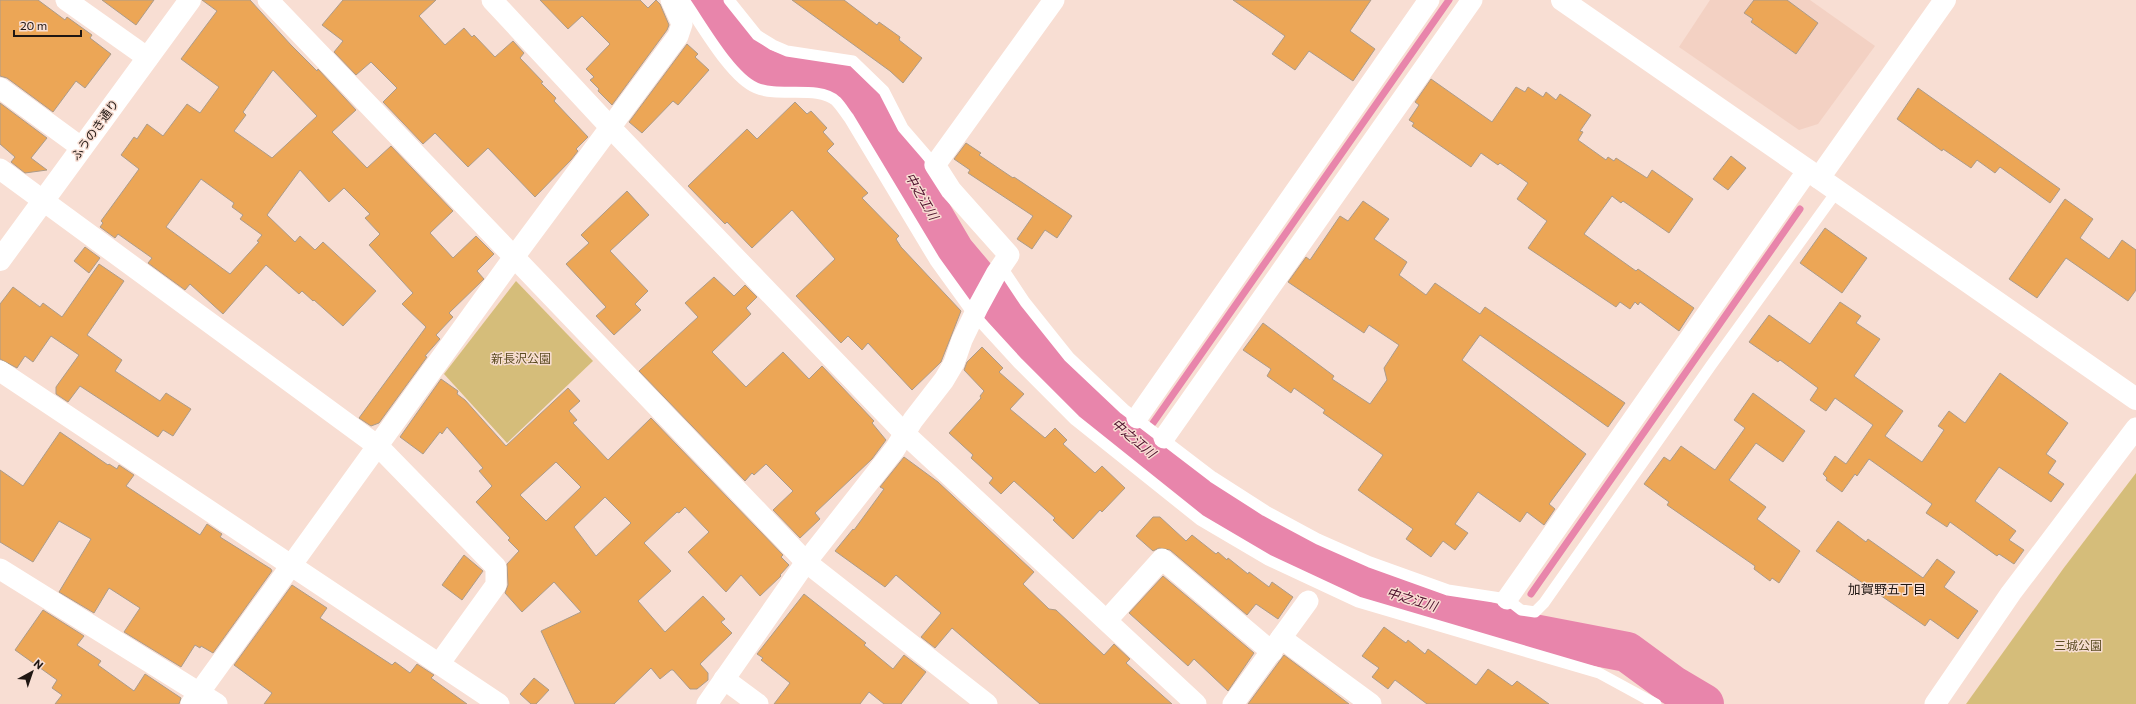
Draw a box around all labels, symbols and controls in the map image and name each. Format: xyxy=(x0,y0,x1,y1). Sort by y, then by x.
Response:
scale bar xyxy=(14,12,81,38)
text: 20 m xyxy=(20,18,47,32)
street label: ふうのき通り xyxy=(67,96,121,163)
water label: 中之江川 xyxy=(902,169,943,224)
park label: 新長沢公園 xyxy=(491,351,551,365)
water label: 中之江川 xyxy=(1109,415,1161,462)
district label: 加賀野五丁目 xyxy=(1848,581,1926,597)
water label: 中之江川 xyxy=(1385,584,1441,615)
park label: 三城公園 xyxy=(2054,638,2102,652)
north arrow xyxy=(12,652,52,692)
text: N xyxy=(31,656,46,672)

